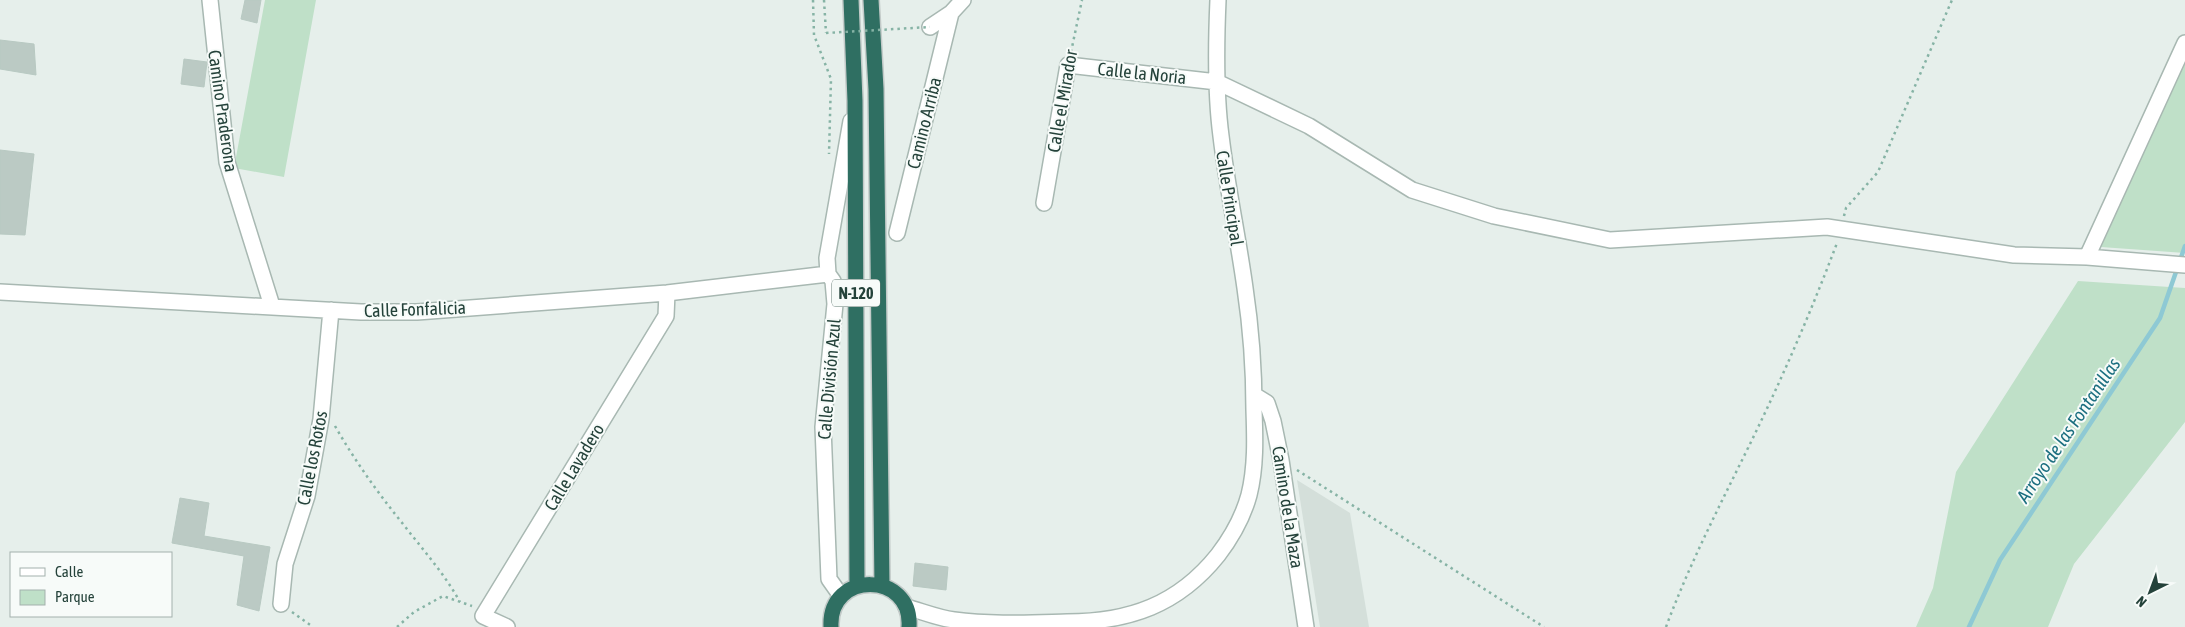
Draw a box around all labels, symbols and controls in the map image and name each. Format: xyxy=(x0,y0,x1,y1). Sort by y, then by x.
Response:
street label: Calle el Mirador xyxy=(1043,47,1081,154)
street label: Camino Praderona xyxy=(204,49,242,173)
street label: Calle la Noria xyxy=(1097,58,1187,88)
street label: Camino Arriba xyxy=(902,75,946,171)
street label: Calle Principal xyxy=(1212,149,1248,247)
road number: N-120 xyxy=(832,280,880,306)
street label: Calle Fonfalicia xyxy=(364,297,466,321)
street label: Calle División Azul xyxy=(813,318,845,440)
water label: Arroyo de las Fontanillas xyxy=(2011,353,2125,507)
street label: Calle los Rotos xyxy=(293,409,331,507)
street label: Calle Lavadero xyxy=(540,420,608,514)
street label: Camino de la Maza xyxy=(1268,444,1308,570)
legend xyxy=(10,552,172,617)
text: Calle xyxy=(55,563,84,580)
north arrow xyxy=(2125,567,2175,617)
text: Parque xyxy=(55,588,95,605)
text: N xyxy=(2133,593,2150,610)

